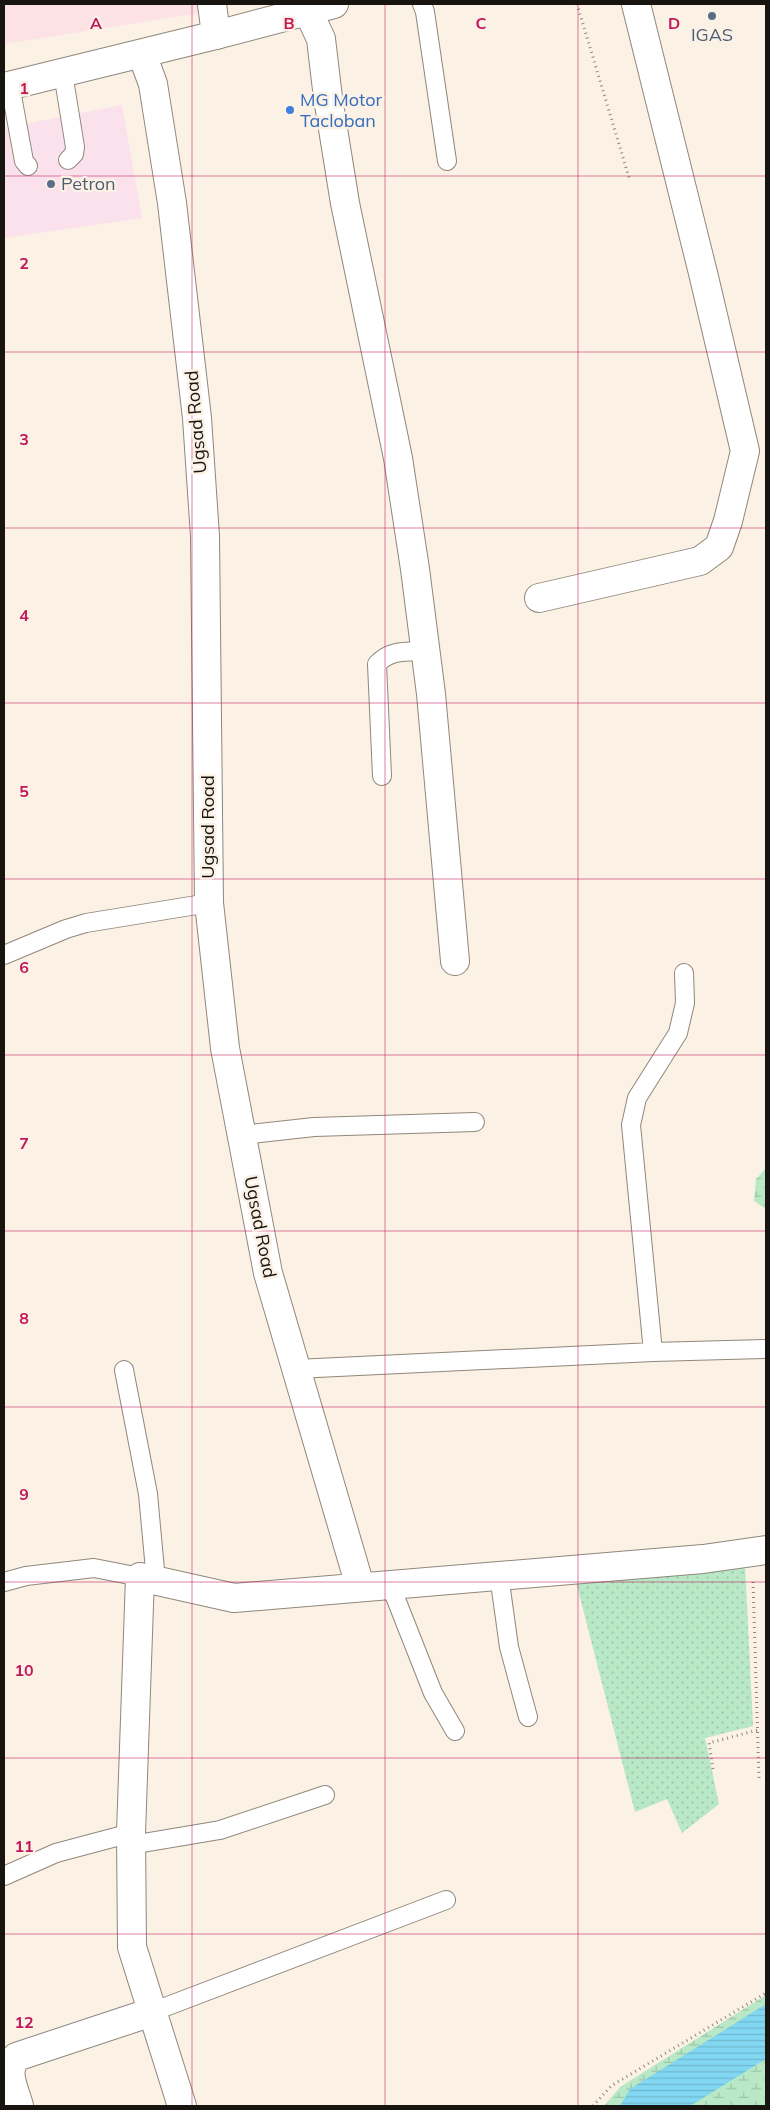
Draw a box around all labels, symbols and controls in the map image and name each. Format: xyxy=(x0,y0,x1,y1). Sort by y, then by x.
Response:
marker: IGAS xyxy=(706,10,718,22)
text: A xyxy=(90,13,102,33)
text: B xyxy=(283,13,295,33)
text: C xyxy=(476,13,487,33)
text: D xyxy=(668,13,680,33)
place label: IGAS xyxy=(691,23,733,46)
text: 1 xyxy=(19,78,29,98)
place label: MG Motor Tacloban xyxy=(300,88,382,132)
marker: MG Motor Tacloban xyxy=(284,104,296,116)
place label: Petron xyxy=(61,172,116,195)
marker: Petron xyxy=(45,178,57,190)
text: 2 xyxy=(19,253,29,273)
street label: Ugsad Road xyxy=(180,370,211,475)
text: 3 xyxy=(19,429,29,449)
text: 4 xyxy=(19,605,29,625)
street label: Ugsad Road xyxy=(196,775,219,879)
text: 5 xyxy=(19,781,29,801)
text: 6 xyxy=(19,957,29,977)
text: 7 xyxy=(19,1133,29,1153)
street label: Ugsad Road xyxy=(239,1174,282,1280)
text: 8 xyxy=(19,1308,29,1328)
text: 9 xyxy=(19,1484,29,1504)
text: 10 xyxy=(14,1660,34,1680)
text: 11 xyxy=(14,1836,34,1856)
text: 12 xyxy=(14,2012,34,2032)

